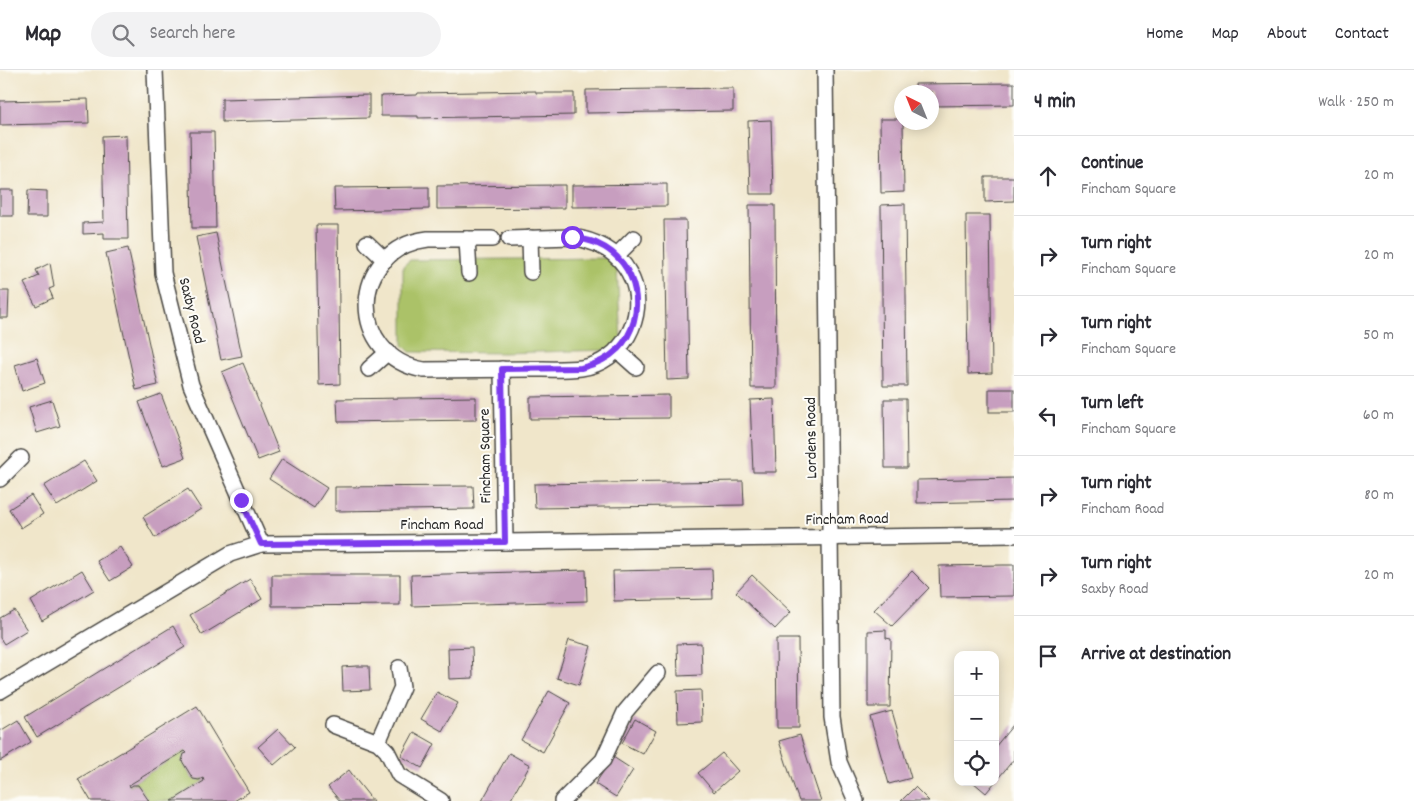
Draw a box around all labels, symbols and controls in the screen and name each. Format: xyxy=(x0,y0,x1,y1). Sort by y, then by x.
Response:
search box xyxy=(91,12,441,57)
text: Map xyxy=(25,18,61,52)
icon: search xyxy=(109,21,137,49)
text: Search here xyxy=(149,21,235,48)
text: Home xyxy=(1146,22,1183,47)
text: Map xyxy=(1211,22,1239,47)
text: About xyxy=(1267,22,1307,47)
text: Contact xyxy=(1335,22,1389,47)
north arrow xyxy=(894,85,939,130)
text: 4 min xyxy=(1034,88,1076,118)
text: Walk · 250 m xyxy=(1318,91,1394,114)
text: Continue xyxy=(1081,151,1143,178)
icon: ahead xyxy=(1034,162,1062,190)
text: 20 m xyxy=(1364,164,1394,187)
text: Fincham Square xyxy=(1081,178,1176,201)
route start xyxy=(561,226,584,249)
text: Turn right xyxy=(1081,231,1152,258)
icon: right xyxy=(1034,242,1062,270)
text: 20 m xyxy=(1364,244,1394,267)
text: Fincham Square xyxy=(1081,258,1176,281)
street label: Saxby Road xyxy=(172,275,210,347)
text: Turn right xyxy=(1081,311,1152,338)
icon: right xyxy=(1034,322,1062,350)
text: 50 m xyxy=(1363,324,1394,347)
text: Fincham Square xyxy=(1081,338,1176,361)
text: Turn left xyxy=(1081,391,1144,418)
street label: Lordens Road xyxy=(800,397,824,479)
icon: left xyxy=(1034,402,1062,430)
text: 60 m xyxy=(1363,404,1394,427)
street label: Fincham Square xyxy=(474,408,498,504)
text: Fincham Square xyxy=(1081,418,1176,441)
text: Turn right xyxy=(1081,471,1152,498)
icon: right xyxy=(1034,482,1062,510)
text: 80 m xyxy=(1364,484,1394,507)
route end xyxy=(230,489,253,512)
text: Fincham Road xyxy=(1081,498,1164,521)
street label: Fincham Road xyxy=(805,508,889,532)
street label: Fincham Road xyxy=(400,514,484,537)
text: Turn right xyxy=(1081,551,1152,578)
icon: right xyxy=(1034,562,1062,590)
text: 20 m xyxy=(1364,564,1394,587)
text: Saxby Road xyxy=(1081,578,1149,601)
icon: arrive xyxy=(1034,642,1062,670)
text: Arrive at destination xyxy=(1081,642,1231,669)
map controls xyxy=(954,651,999,786)
button: + xyxy=(954,651,999,696)
button: − xyxy=(954,696,999,741)
button: locate xyxy=(954,741,999,786)

